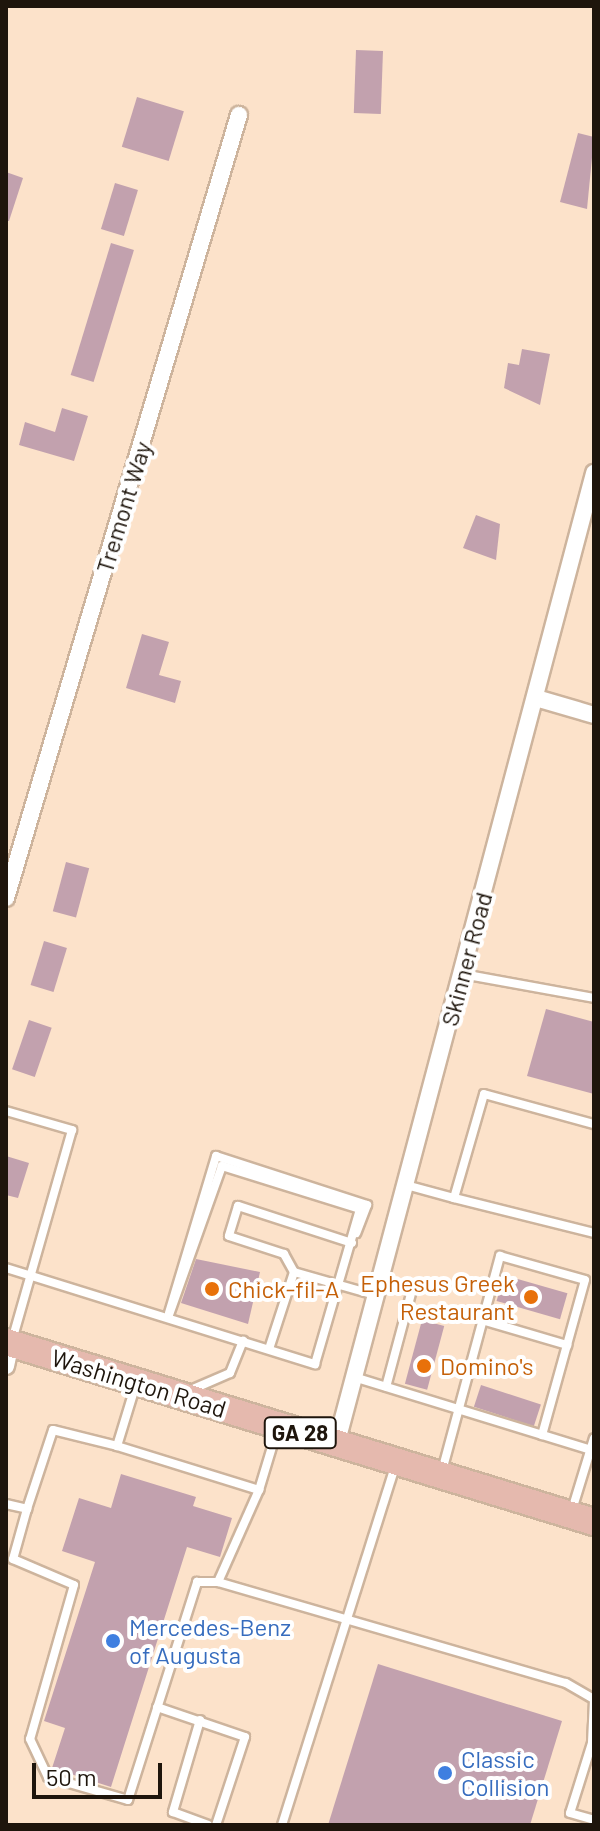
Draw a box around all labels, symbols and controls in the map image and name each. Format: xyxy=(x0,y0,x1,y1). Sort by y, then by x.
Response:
street label: Tremont Way xyxy=(89,438,157,576)
street label: Skinner Road xyxy=(434,889,498,1029)
place label: Ephesus Greek Restaurant xyxy=(360,1269,515,1325)
place label: Chick-fil-A xyxy=(228,1275,339,1303)
marker: Chick-fil-A xyxy=(203,1280,221,1298)
marker: Ephesus Greek Restaurant xyxy=(522,1288,540,1306)
street label: Washington Road xyxy=(48,1343,230,1423)
place label: Domino's xyxy=(440,1352,534,1380)
marker: Domino's xyxy=(415,1357,433,1375)
road number: GA 28 xyxy=(262,1415,338,1451)
place label: Mercedes-Benz of Augusta xyxy=(129,1613,291,1669)
marker: Mercedes-Benz of Augusta xyxy=(104,1632,122,1650)
place label: Classic Collision xyxy=(461,1745,549,1801)
scale bar xyxy=(36,1747,166,1797)
text: 50 m xyxy=(46,1762,97,1791)
marker: Classic Collision xyxy=(436,1764,454,1782)

